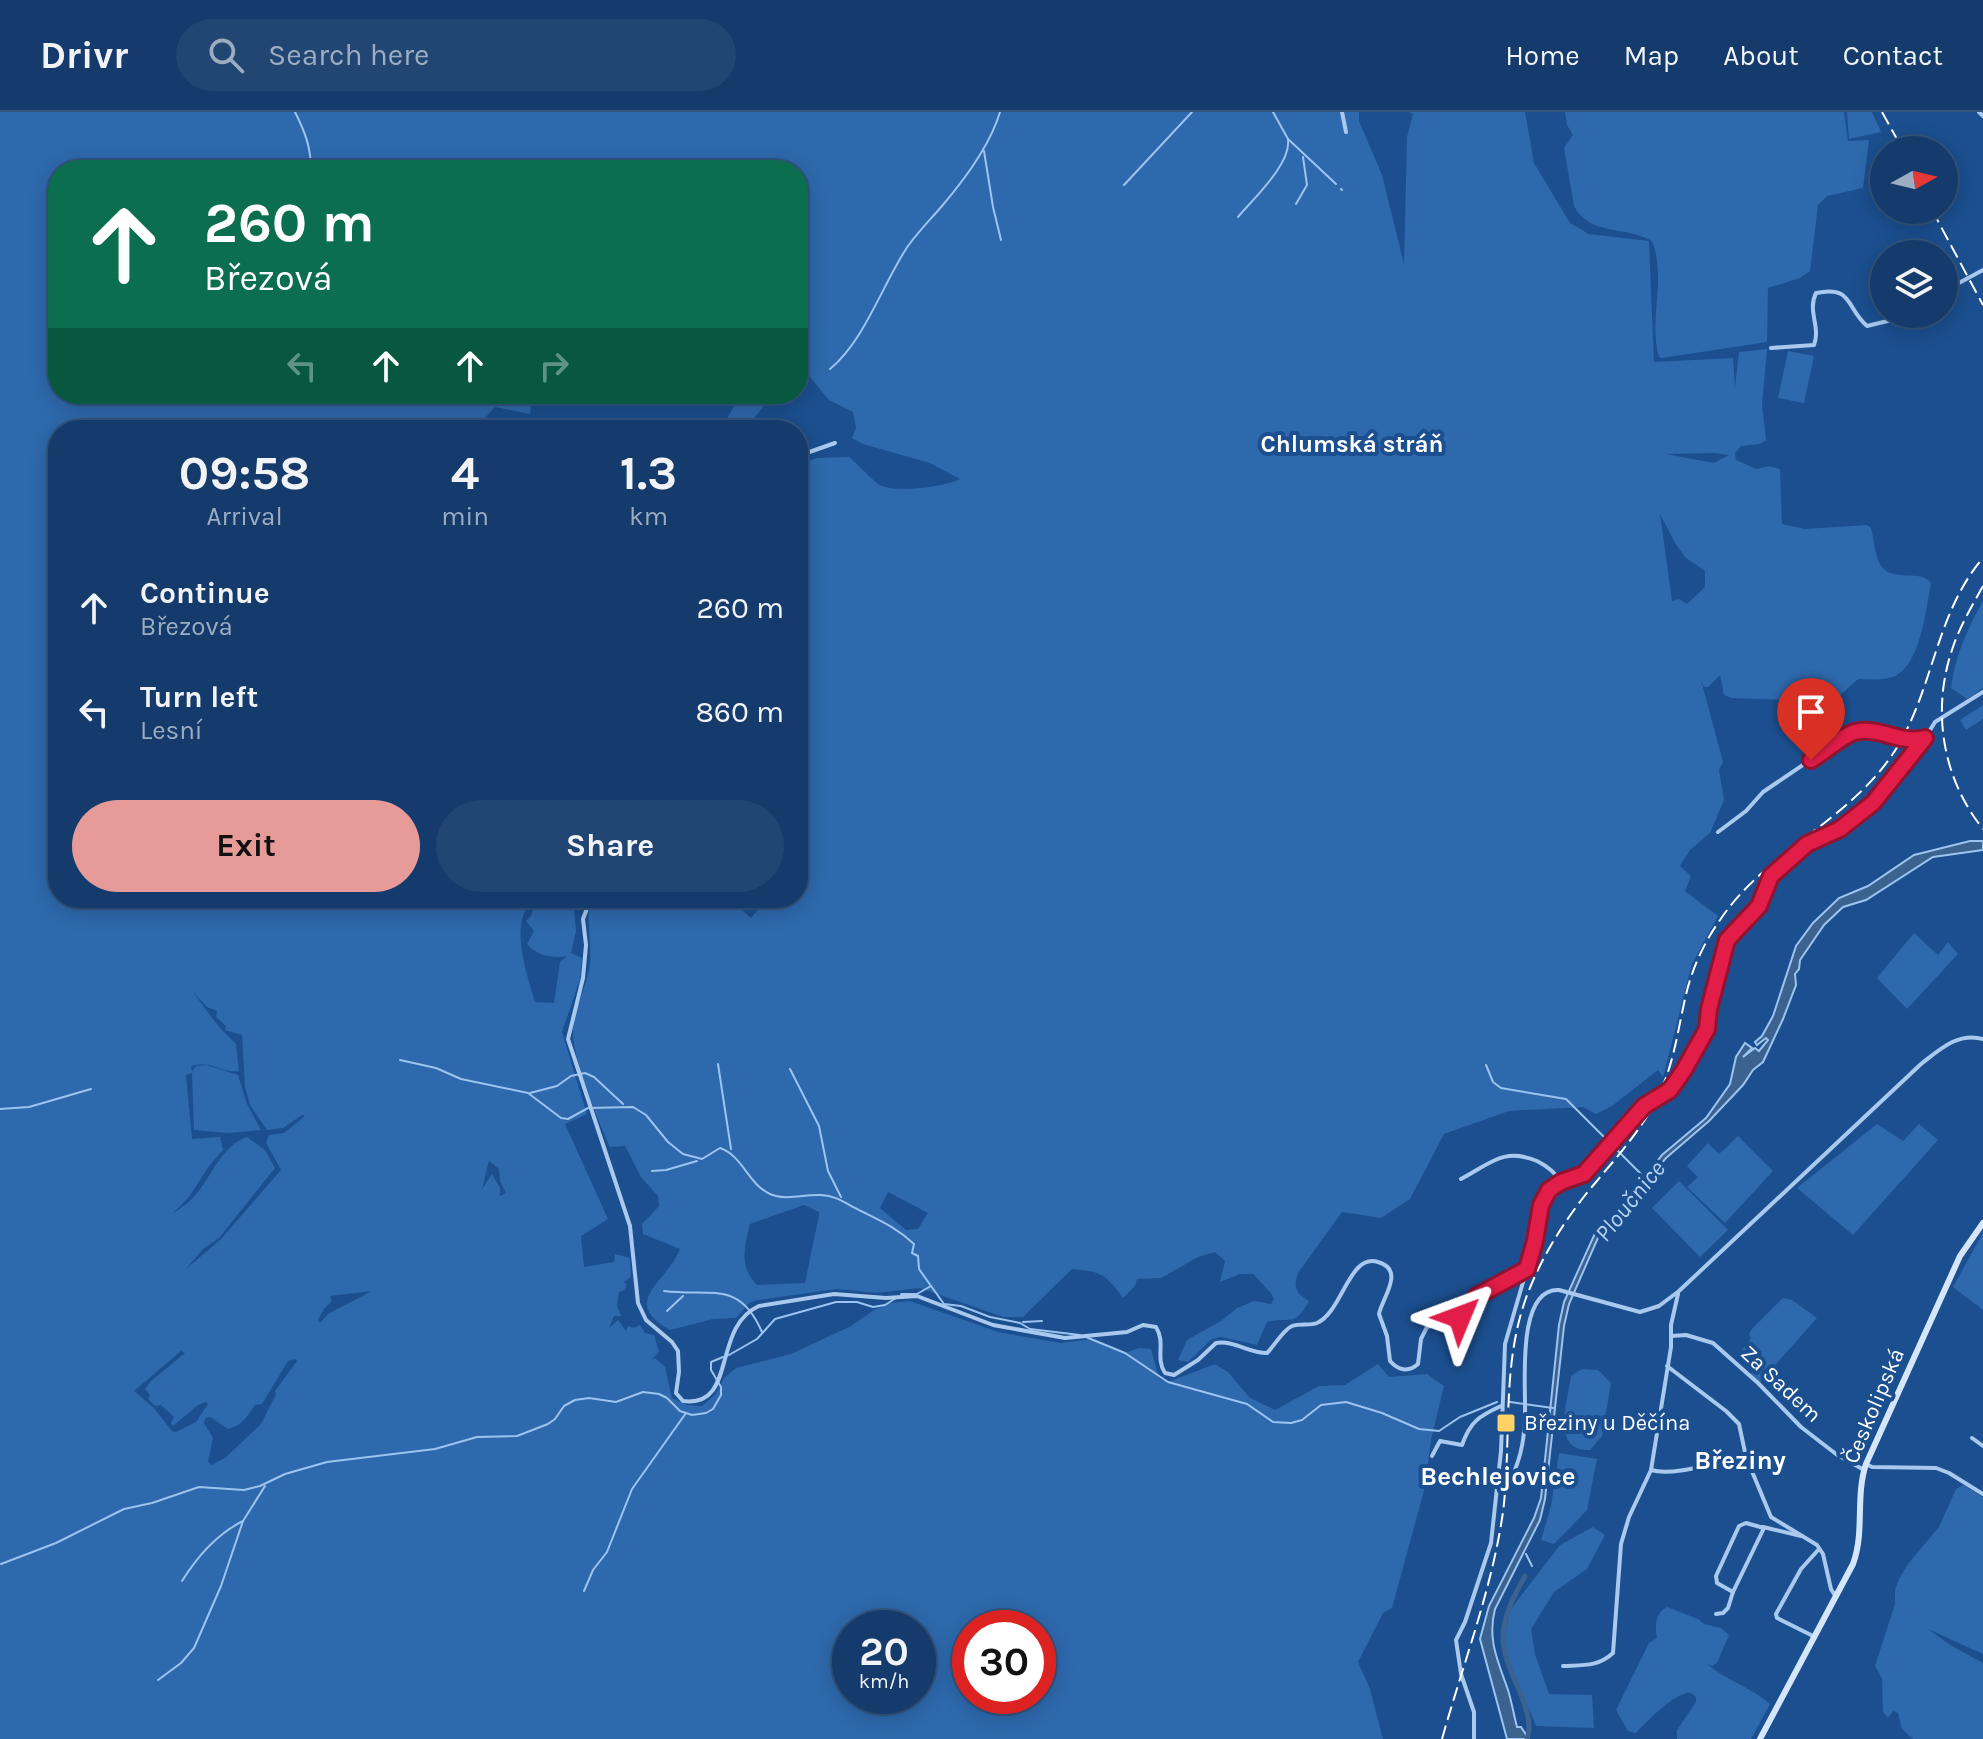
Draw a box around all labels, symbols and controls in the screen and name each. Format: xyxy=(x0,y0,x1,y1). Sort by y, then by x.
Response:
search box xyxy=(176,19,736,91)
text: Drivr xyxy=(40,33,128,78)
icon: search xyxy=(204,33,248,77)
text: Search here xyxy=(268,37,429,73)
text: Home xyxy=(1505,39,1580,72)
text: Map xyxy=(1624,39,1679,72)
text: About xyxy=(1723,39,1799,72)
text: Contact xyxy=(1843,39,1943,72)
north arrow xyxy=(1870,136,1958,224)
map controls xyxy=(1870,136,1958,328)
text: 260 m xyxy=(204,190,375,255)
icon: ahead xyxy=(72,192,176,296)
button: layers xyxy=(1870,240,1958,328)
text: Březová xyxy=(204,257,333,299)
icon: left xyxy=(280,344,324,388)
icon: ahead xyxy=(364,344,408,388)
icon: ahead xyxy=(448,344,492,388)
icon: right xyxy=(532,344,576,388)
district label: Chlumská stráň xyxy=(1261,430,1443,458)
text: 09:58 xyxy=(179,445,310,501)
text: 4 xyxy=(451,445,479,501)
text: 1.3 xyxy=(620,445,677,501)
text: Arrival xyxy=(207,501,283,532)
text: min xyxy=(441,501,489,532)
text: km xyxy=(629,501,668,532)
text: Continue xyxy=(140,575,270,611)
icon: ahead xyxy=(72,586,116,630)
text: 260 m xyxy=(696,590,784,626)
text: Březová xyxy=(140,611,233,642)
pin xyxy=(1777,678,1845,760)
text: Turn left xyxy=(140,679,258,715)
icon: left xyxy=(72,690,116,734)
icon: arrive xyxy=(1789,690,1833,734)
text: 860 m xyxy=(695,694,784,730)
text: Lesní xyxy=(140,715,203,746)
button: Exit xyxy=(72,800,420,892)
button: Share xyxy=(436,800,784,892)
water label: Ploučnice xyxy=(1589,1155,1671,1247)
position arrow xyxy=(1418,1275,1502,1359)
street label: Za Sadem xyxy=(1735,1340,1827,1428)
street label: Českolipská xyxy=(1837,1344,1910,1467)
place label: Březiny u Děčína xyxy=(1524,1410,1690,1436)
marker: Březiny u Děčína xyxy=(1495,1412,1517,1434)
district label: Březiny xyxy=(1694,1445,1786,1476)
district label: Bechlejovice xyxy=(1420,1461,1576,1492)
speed limit sign: 30 xyxy=(952,1610,1056,1714)
text: 20 xyxy=(859,1628,909,1675)
text: km/h xyxy=(859,1670,909,1693)

